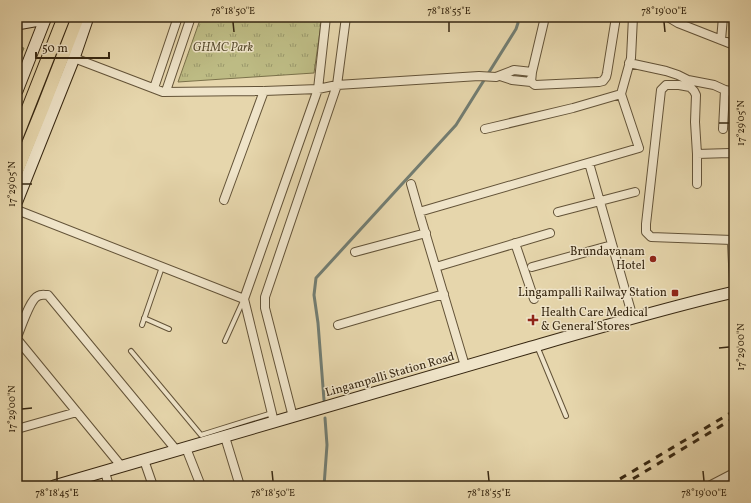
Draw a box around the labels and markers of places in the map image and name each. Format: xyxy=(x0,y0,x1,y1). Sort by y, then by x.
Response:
place label: Brundavanam Hotel xyxy=(570,244,645,274)
marker: Brundavanam Hotel xyxy=(648,254,658,264)
place label: Lingampalli Railway Station xyxy=(518,285,667,301)
marker: Lingampalli Railway Station xyxy=(670,288,680,298)
place label: Health Care Medical & General Stores xyxy=(541,305,648,335)
marker: Health Care Medical & General Stores xyxy=(528,315,538,325)

